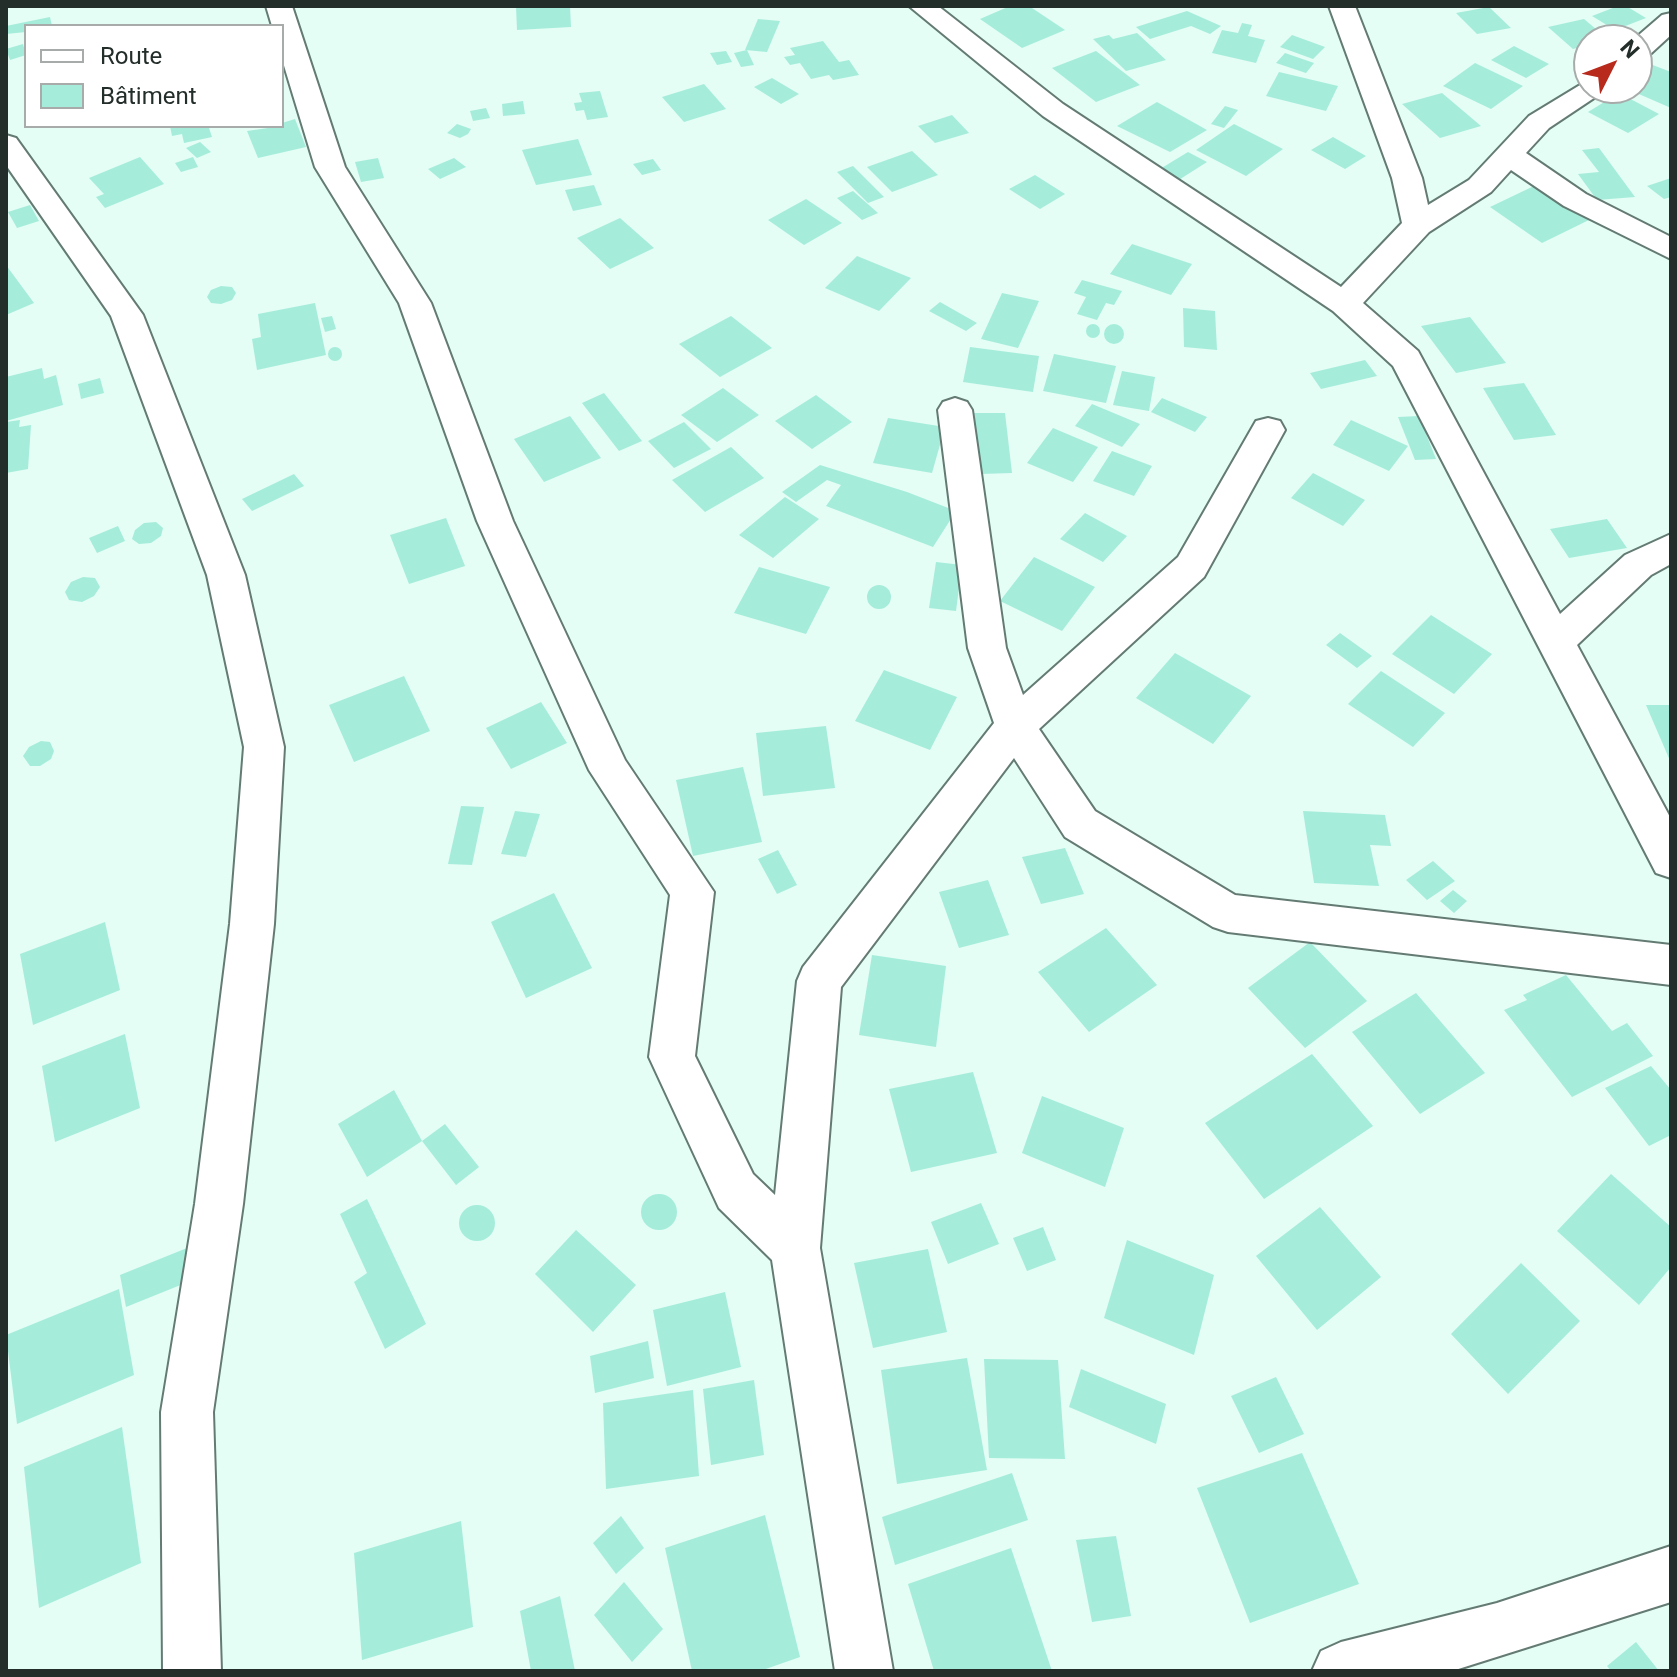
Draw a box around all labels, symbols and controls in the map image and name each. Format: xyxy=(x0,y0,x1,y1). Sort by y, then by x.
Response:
legend xyxy=(24,24,284,128)
north arrow xyxy=(1573,24,1653,104)
text: N xyxy=(1615,35,1644,63)
text: Route xyxy=(100,42,162,70)
text: Bâtiment xyxy=(100,82,197,110)

